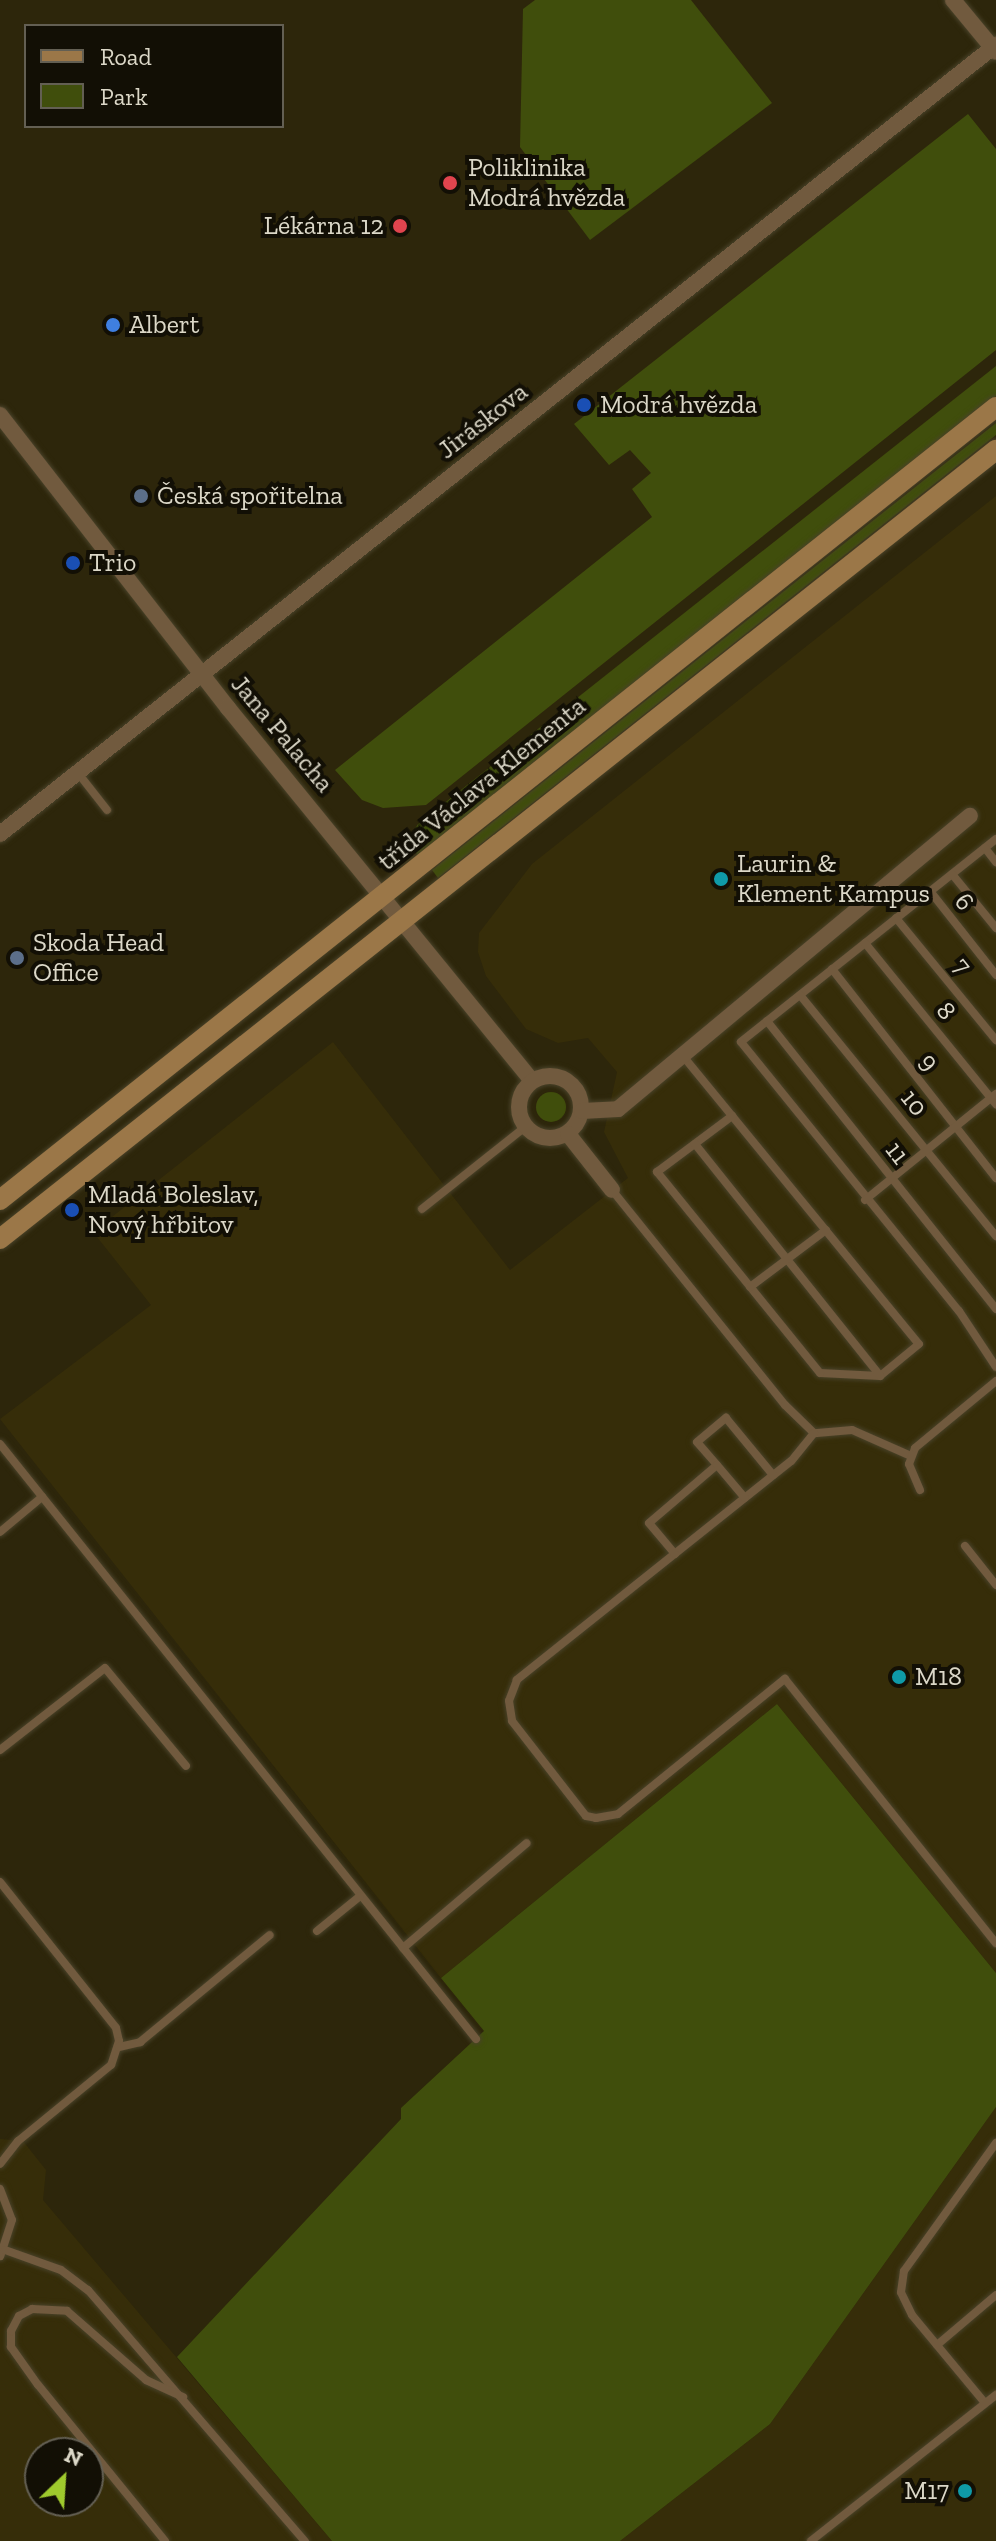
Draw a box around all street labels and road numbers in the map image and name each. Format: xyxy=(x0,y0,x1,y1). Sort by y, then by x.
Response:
street label: Jiráskova xyxy=(432,376,534,466)
street label: Jana Palacha xyxy=(224,669,340,799)
street label: třída Václava Klementa xyxy=(372,691,592,877)
street label: 6 xyxy=(947,887,981,917)
street label: 7 xyxy=(946,951,978,981)
street label: 8 xyxy=(929,996,963,1026)
street label: 9 xyxy=(912,1047,946,1077)
street label: 10 xyxy=(894,1083,934,1123)
street label: 11 xyxy=(879,1136,915,1170)

